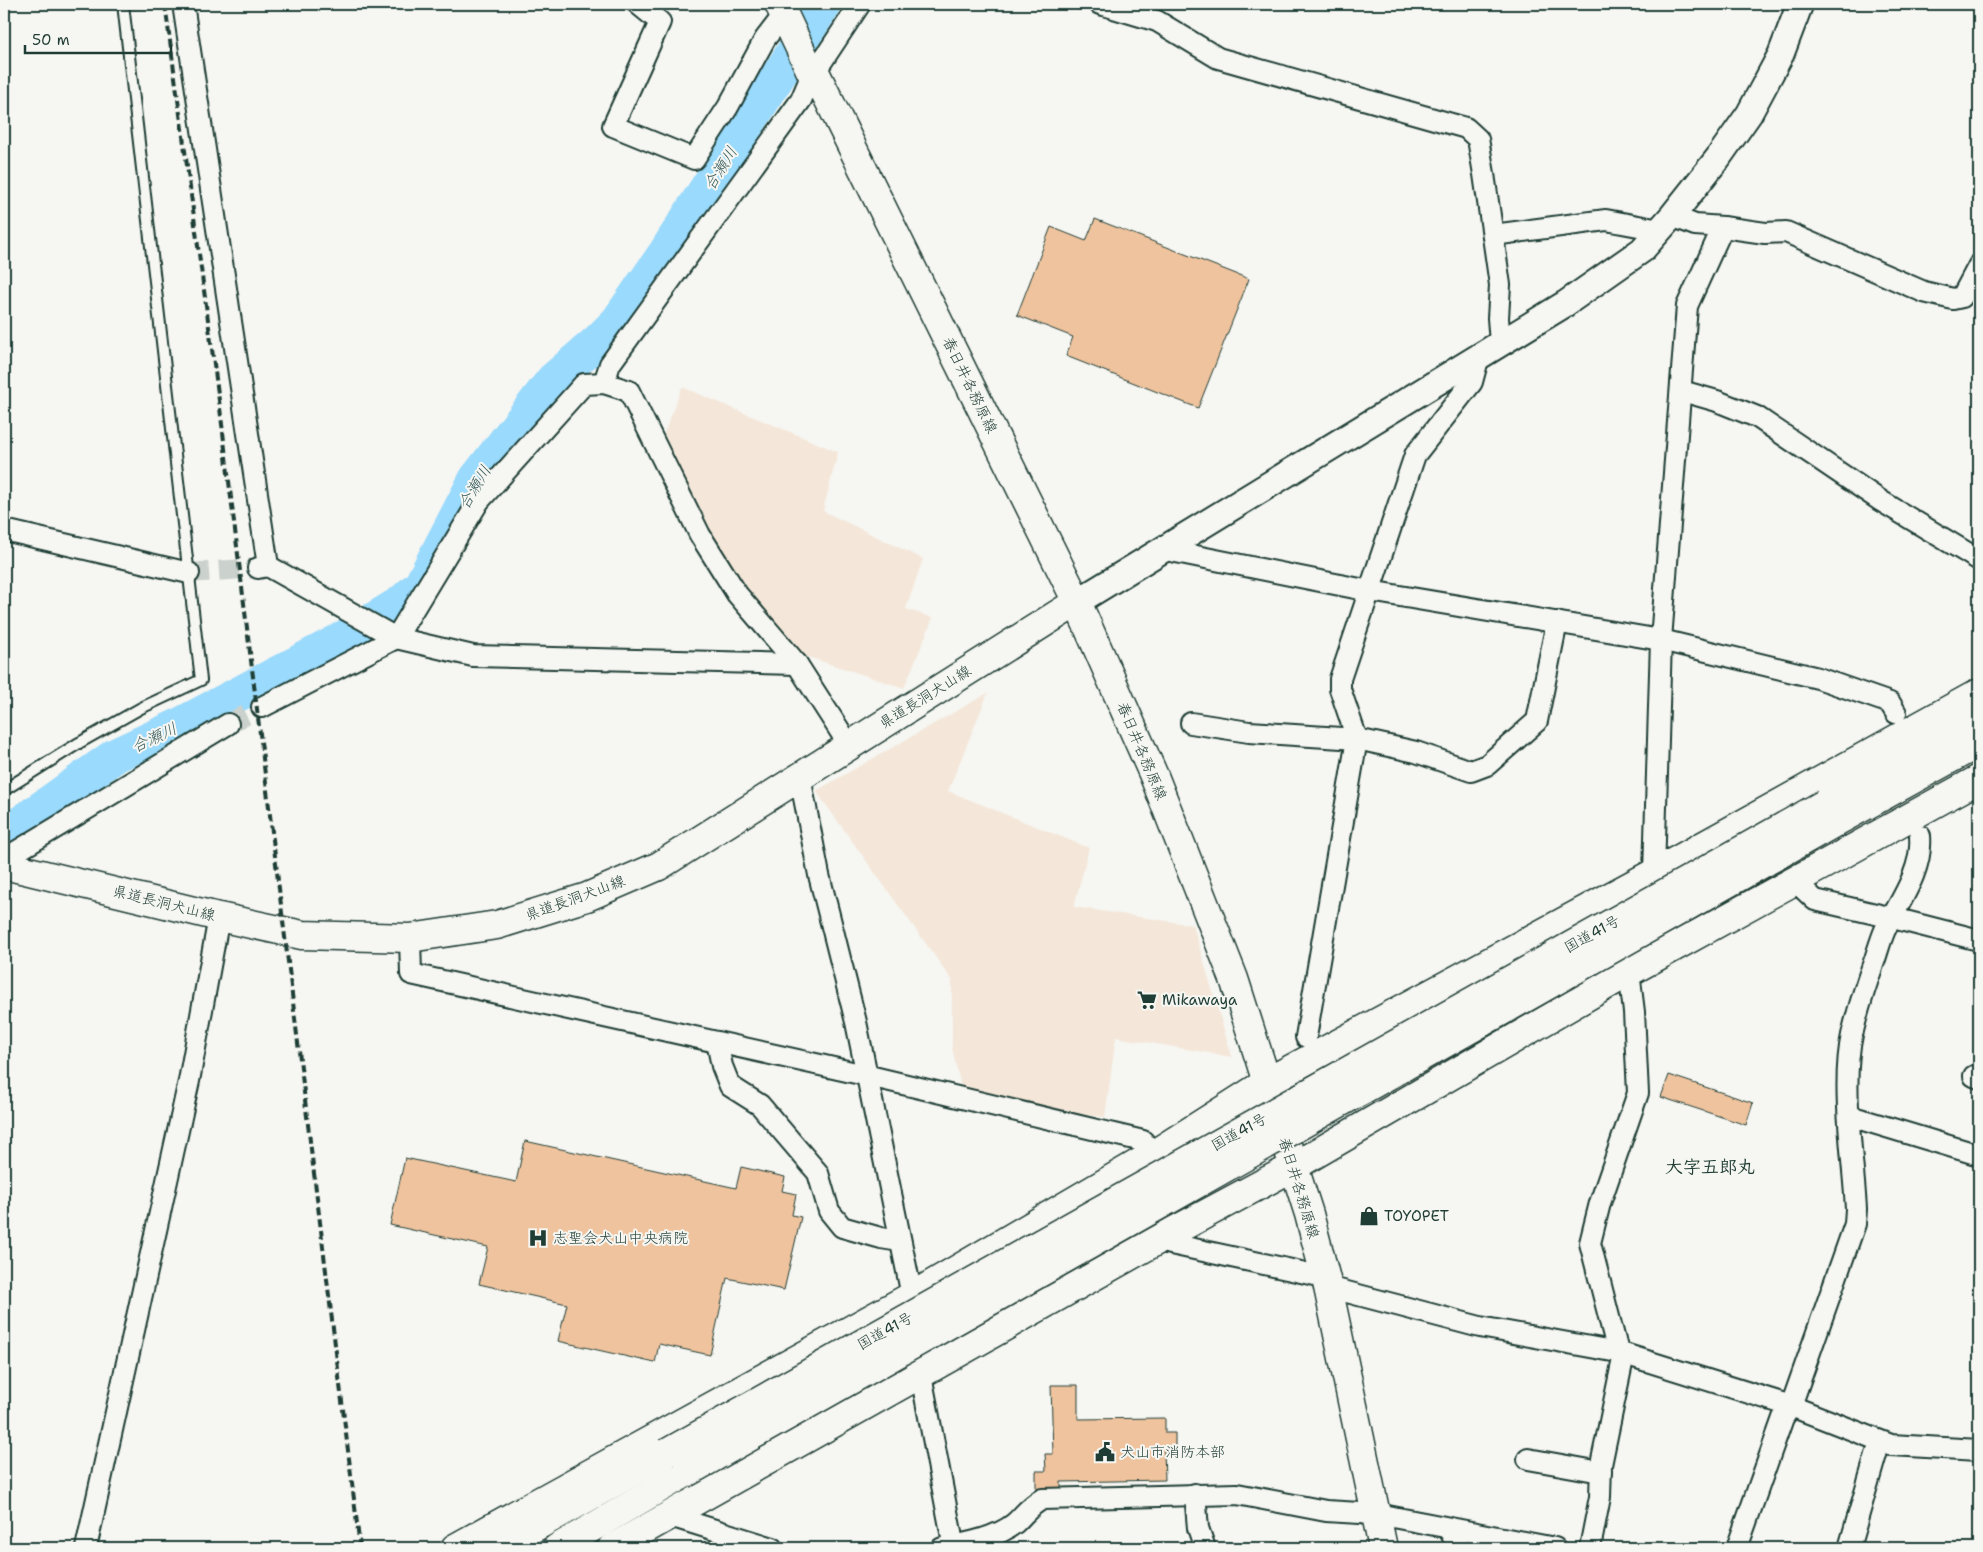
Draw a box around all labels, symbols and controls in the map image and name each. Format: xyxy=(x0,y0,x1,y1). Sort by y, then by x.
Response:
scale bar xyxy=(25,22,171,54)
text: 50 m xyxy=(32,30,70,50)
water label: 合瀬川 xyxy=(699,142,742,194)
street label: 春日井各務原線 xyxy=(938,333,1002,437)
water label: 合瀬川 xyxy=(453,461,496,513)
street label: 県道長洞犬山線 xyxy=(875,661,975,733)
street label: 春日井各務原線 xyxy=(1112,699,1172,803)
water label: 合瀬川 xyxy=(128,718,180,757)
street label: 県道長洞犬山線 xyxy=(522,871,628,925)
street label: 県道長洞犬山線 xyxy=(111,881,217,925)
street label: 国道41号 xyxy=(1560,910,1624,958)
supermarket icon: Mikawaya xyxy=(1136,989,1158,1011)
place label: Mikawaya xyxy=(1162,990,1238,1010)
street label: 国道41号 xyxy=(1207,1108,1271,1156)
street label: 春日井各務原線 xyxy=(1274,1135,1324,1241)
district label: 大字五郎丸 xyxy=(1665,1155,1755,1179)
shop icon: TOYOPET xyxy=(1358,1205,1380,1227)
place label: TOYOPET xyxy=(1384,1206,1449,1226)
hospital icon: 志聖会犬山中央病院 xyxy=(527,1227,549,1249)
place label: 志聖会犬山中央病院 xyxy=(553,1228,688,1248)
street label: 国道41号 xyxy=(853,1307,917,1355)
public building icon: 犬山市消防本部 xyxy=(1094,1441,1116,1463)
place label: 犬山市消防本部 xyxy=(1120,1442,1225,1462)

